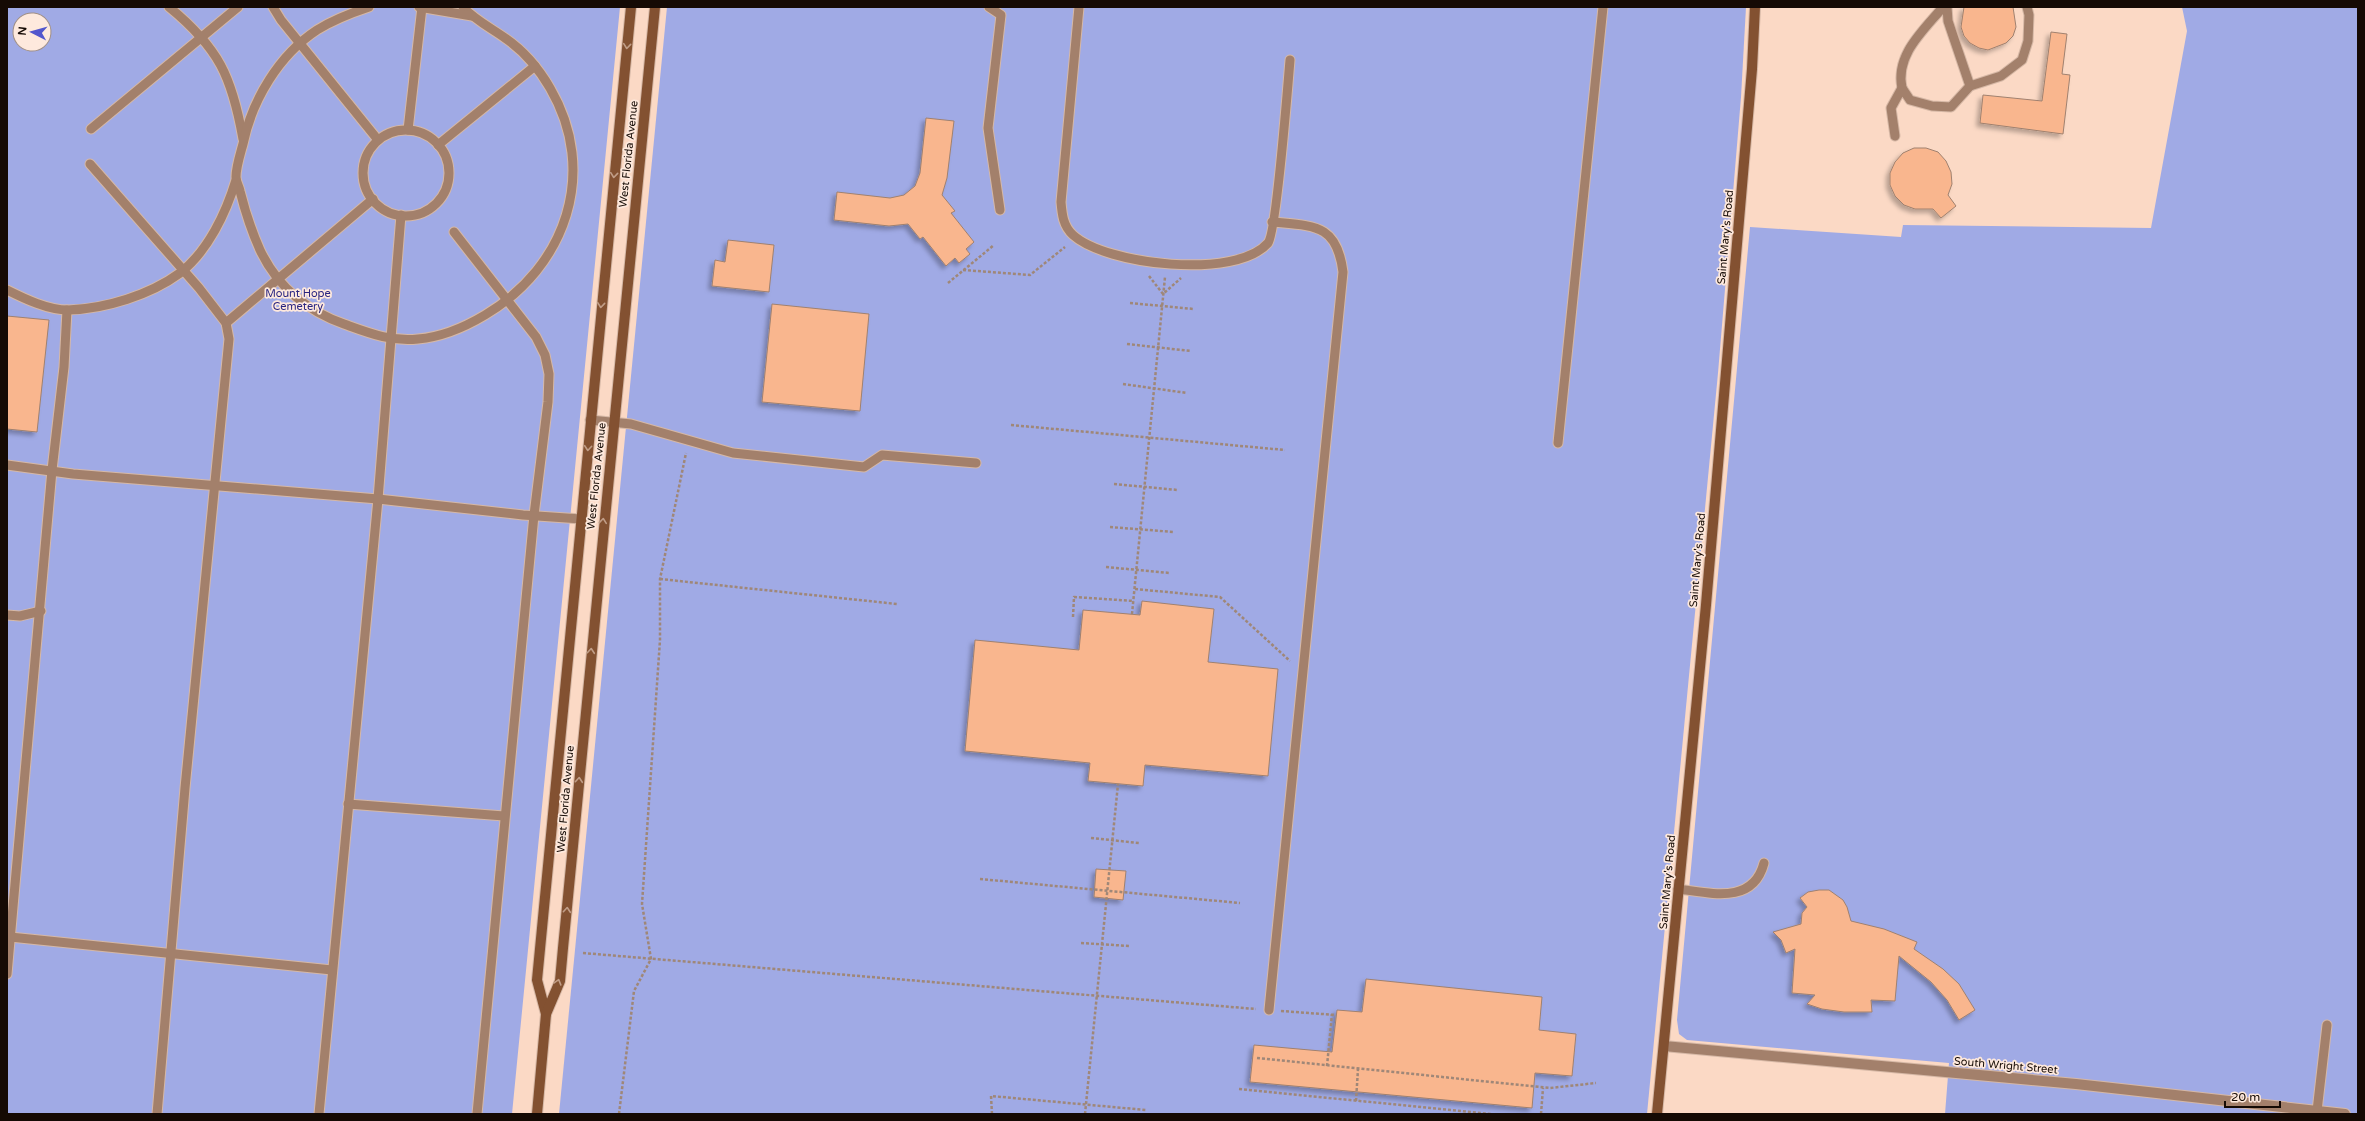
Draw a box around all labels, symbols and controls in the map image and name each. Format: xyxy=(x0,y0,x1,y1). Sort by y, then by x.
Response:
north arrow xyxy=(12,12,52,52)
text: N xyxy=(16,26,29,36)
one-way arrow xyxy=(623,43,632,49)
street label: West Florida Avenue xyxy=(616,100,641,208)
one-way arrow xyxy=(610,172,619,178)
street label: Saint Mary's Road xyxy=(1715,189,1736,285)
park label: Mount Hope Cemetery xyxy=(265,287,331,313)
one-way arrow xyxy=(597,301,606,308)
street label: West Florida Avenue xyxy=(584,422,609,530)
one-way arrow xyxy=(583,445,592,451)
street label: Saint Mary's Road xyxy=(1687,512,1708,608)
one-way arrow xyxy=(599,518,608,524)
one-way arrow xyxy=(587,648,596,654)
street label: West Florida Avenue xyxy=(554,745,577,853)
one-way arrow xyxy=(575,777,584,783)
street label: Saint Mary's Road xyxy=(1657,834,1678,930)
one-way arrow xyxy=(562,906,571,913)
one-way arrow xyxy=(553,979,562,986)
street label: South Wright Street xyxy=(1954,1054,2058,1077)
scale bar xyxy=(2225,1083,2280,1109)
text: 20 m xyxy=(2231,1090,2260,1104)

